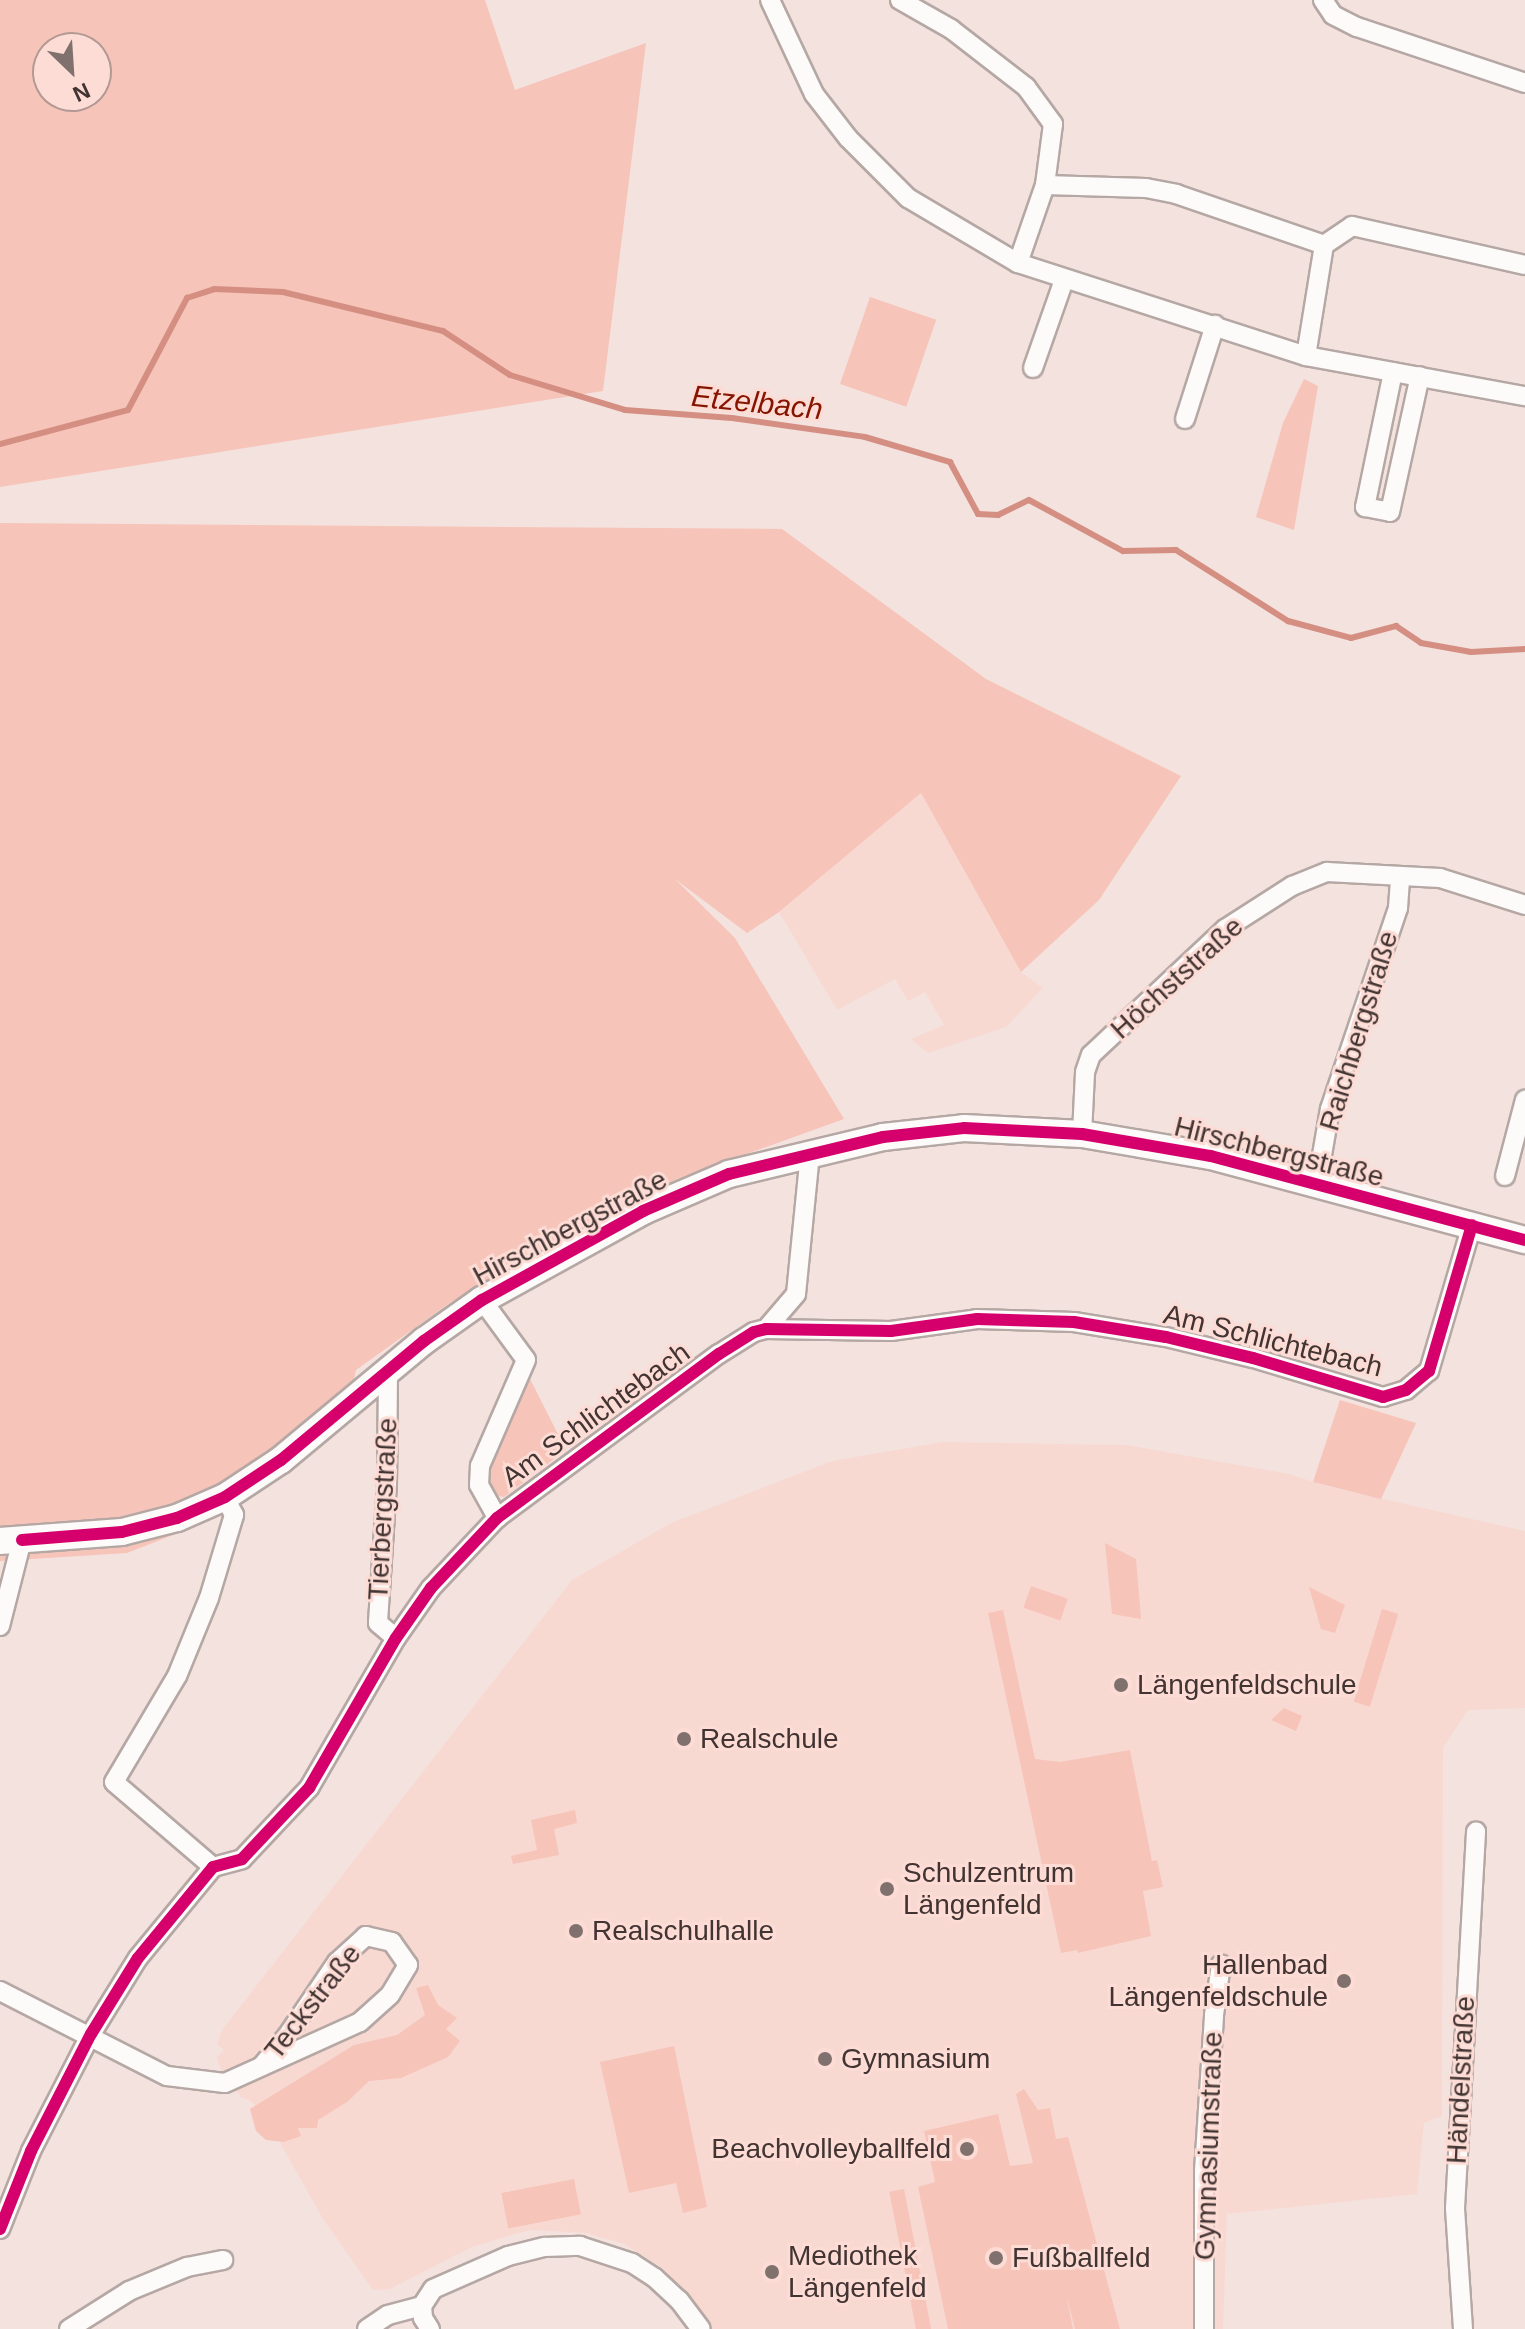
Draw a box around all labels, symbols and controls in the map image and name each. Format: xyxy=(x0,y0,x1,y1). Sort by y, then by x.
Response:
north arrow xyxy=(32,32,112,112)
text: N xyxy=(69,78,94,107)
water label: Etzelbach xyxy=(690,378,824,428)
street label: Höchststraße xyxy=(1104,910,1250,1046)
street label: Raichbergstraße xyxy=(1313,927,1405,1135)
street label: Hirschbergstraße xyxy=(1171,1110,1387,1194)
street label: Hirschbergstraße xyxy=(467,1163,673,1293)
street label: Am Schlichtebach xyxy=(1160,1298,1386,1384)
street label: Am Schlichtebach xyxy=(495,1336,697,1494)
street label: Tierbergstraße xyxy=(361,1417,405,1601)
place label: Längenfeldschule xyxy=(1137,1668,1357,1702)
marker: Längenfeldschule xyxy=(1112,1676,1130,1694)
place label: Realschule xyxy=(700,1722,839,1756)
marker: Realschule xyxy=(675,1730,693,1748)
place label: Schulzentrum Längenfeld xyxy=(903,1856,1074,1922)
marker: Schulzentrum Längenfeld xyxy=(878,1880,896,1898)
place label: Realschulhalle xyxy=(592,1914,774,1948)
marker: Realschulhalle xyxy=(567,1922,585,1940)
street label: Teckstraße xyxy=(258,1938,368,2066)
place label: Hallenbad Längenfeldschule xyxy=(1108,1948,1328,2014)
marker: Hallenbad Längenfeldschule xyxy=(1335,1972,1353,1990)
street label: Händelstraße xyxy=(1440,1995,1482,2165)
street label: Gymnasiumstraße xyxy=(1188,2031,1230,2261)
place label: Gymnasium xyxy=(841,2042,990,2076)
marker: Gymnasium xyxy=(816,2050,834,2068)
place label: Beachvolleyballfeld xyxy=(711,2132,951,2166)
marker: Beachvolleyballfeld xyxy=(958,2140,976,2158)
place label: Mediothek Längenfeld xyxy=(788,2239,927,2305)
place label: Fußballfeld xyxy=(1012,2241,1151,2275)
marker: Fußballfeld xyxy=(987,2249,1005,2267)
marker: Mediothek Längenfeld xyxy=(763,2263,781,2281)

